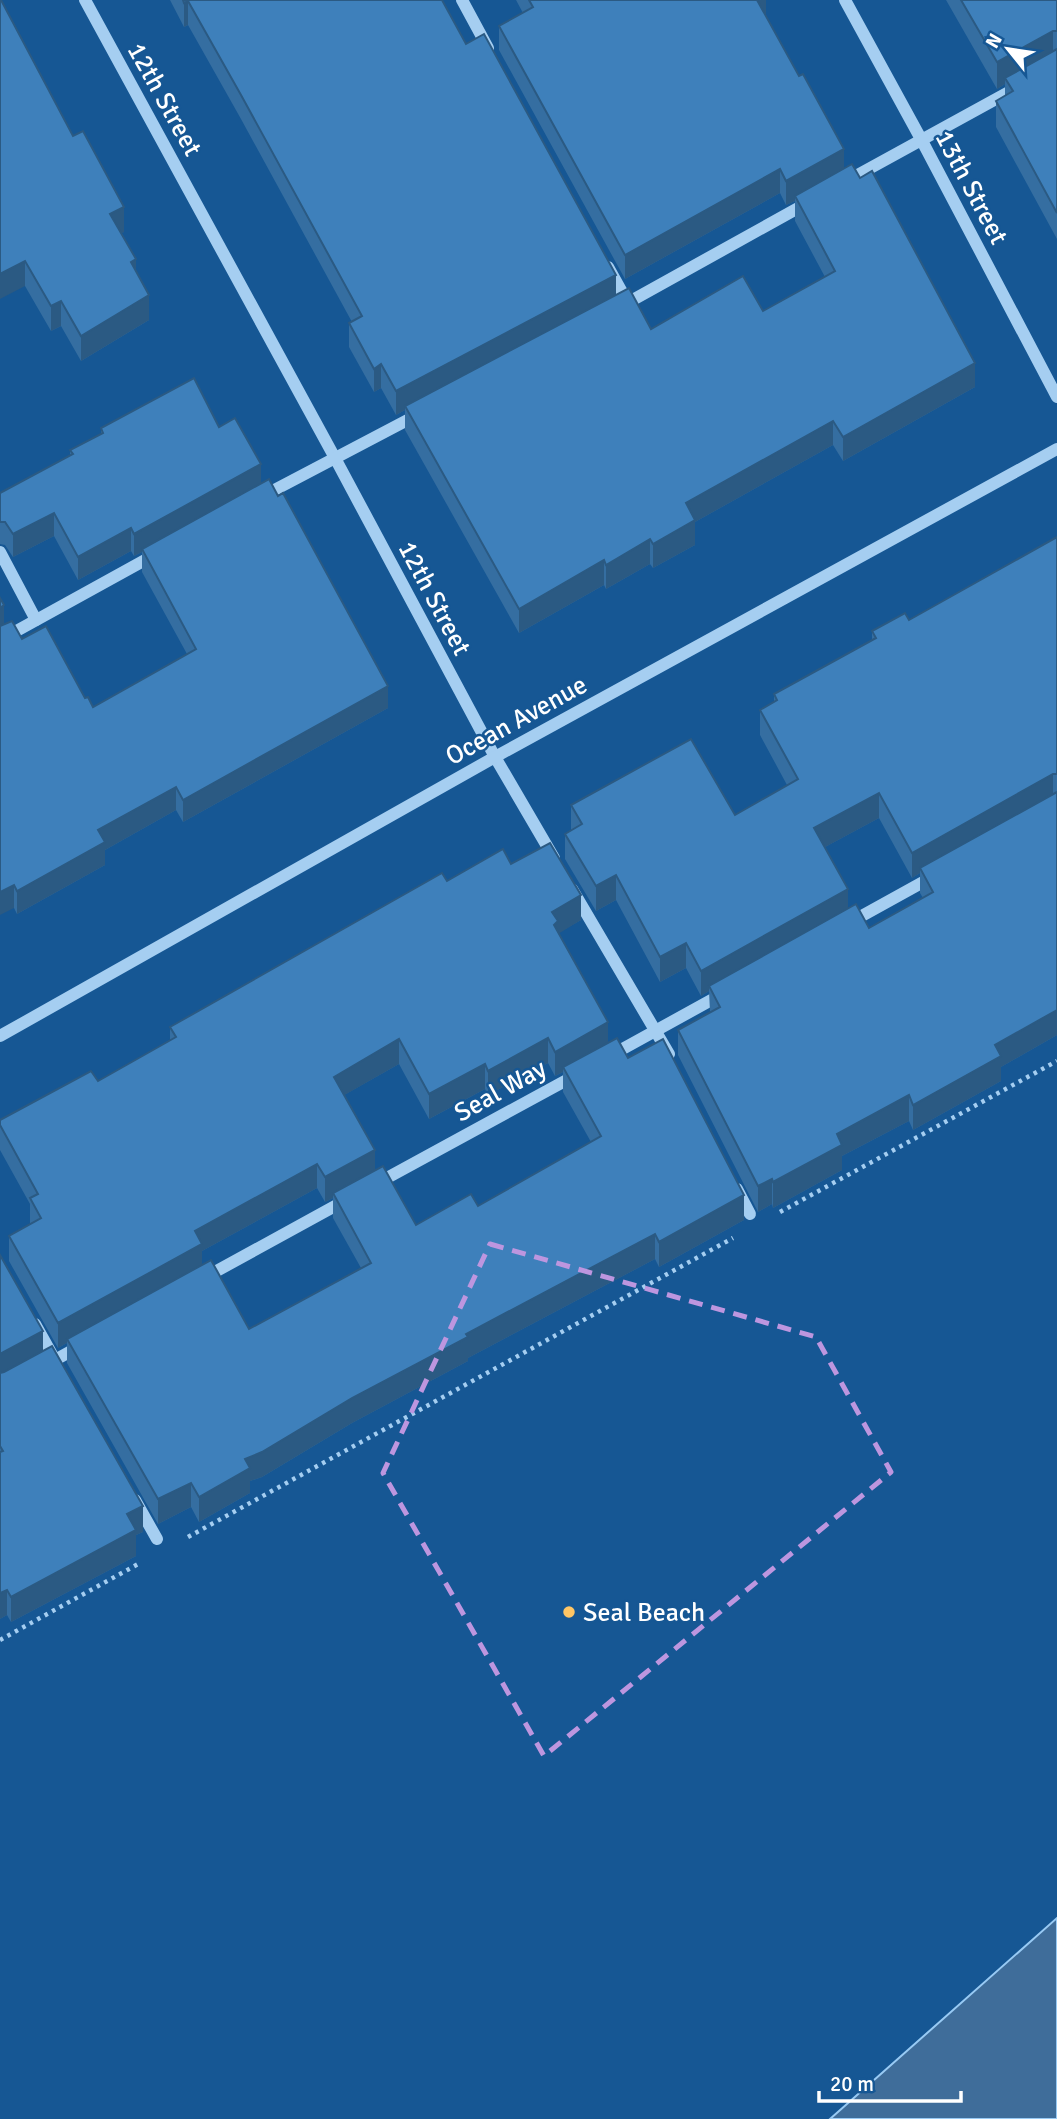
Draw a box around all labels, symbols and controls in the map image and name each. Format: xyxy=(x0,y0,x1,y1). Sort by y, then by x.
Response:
north arrow xyxy=(973,14,1043,84)
text: N xyxy=(980,29,1008,53)
street label: 12th Street xyxy=(120,37,208,162)
street label: 13th Street xyxy=(928,125,1015,250)
street label: 12th Street xyxy=(391,536,478,661)
street label: Ocean Avenue xyxy=(440,669,593,773)
street label: Seal Way xyxy=(449,1053,552,1129)
place label: Seal Beach xyxy=(583,1597,705,1629)
marker: Seal Beach xyxy=(561,1604,577,1620)
scale bar xyxy=(819,2060,961,2104)
text: 20 m xyxy=(830,2071,874,2097)

